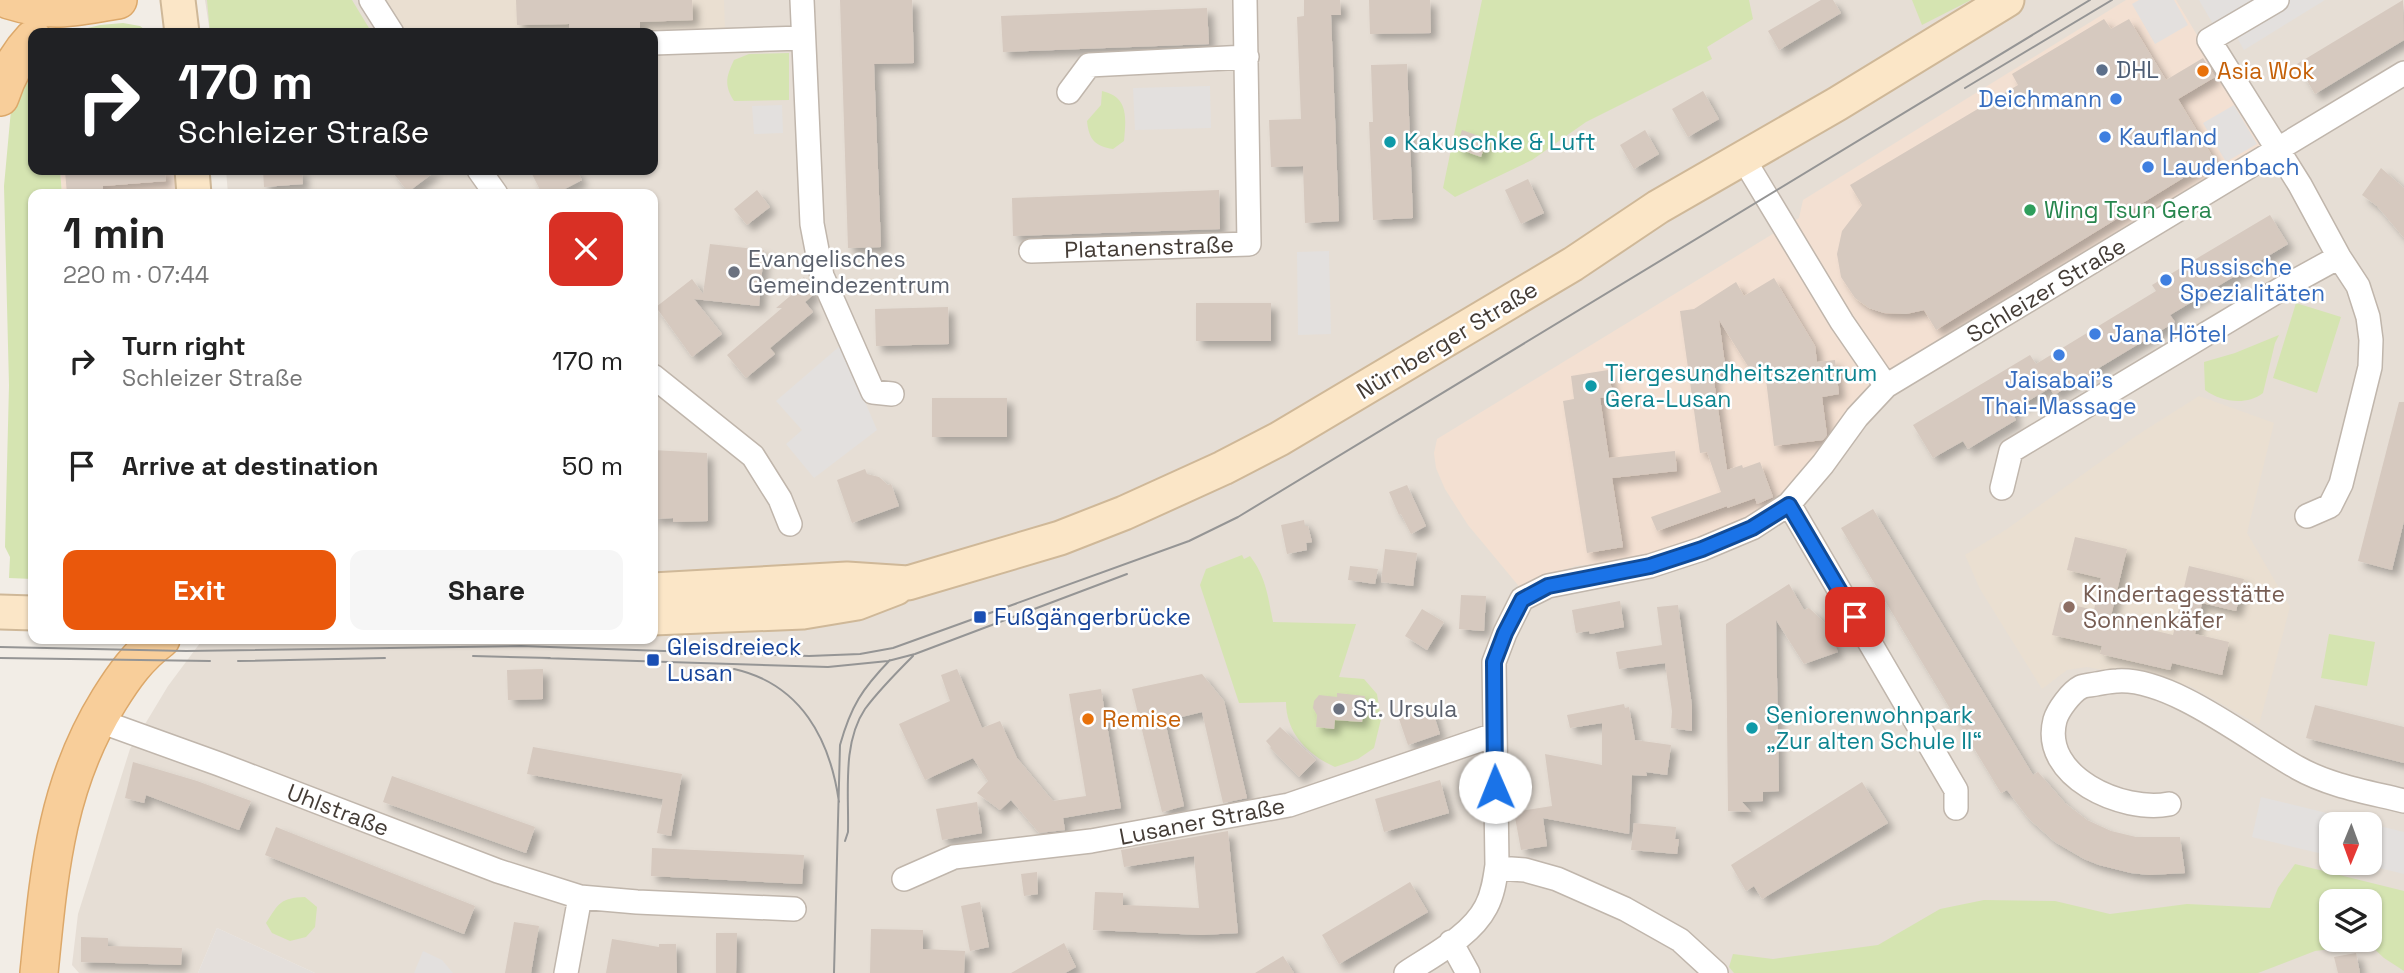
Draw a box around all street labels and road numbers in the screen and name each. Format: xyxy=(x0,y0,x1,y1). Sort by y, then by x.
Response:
street label: Platanenstraße xyxy=(1064,229,1234,265)
street label: Schleizer Straße xyxy=(1961,231,2131,349)
street label: Nürnberger Straße xyxy=(1351,274,1543,406)
street label: Uhlstraße xyxy=(283,777,393,843)
street label: Lusaner Straße xyxy=(1117,790,1287,852)

